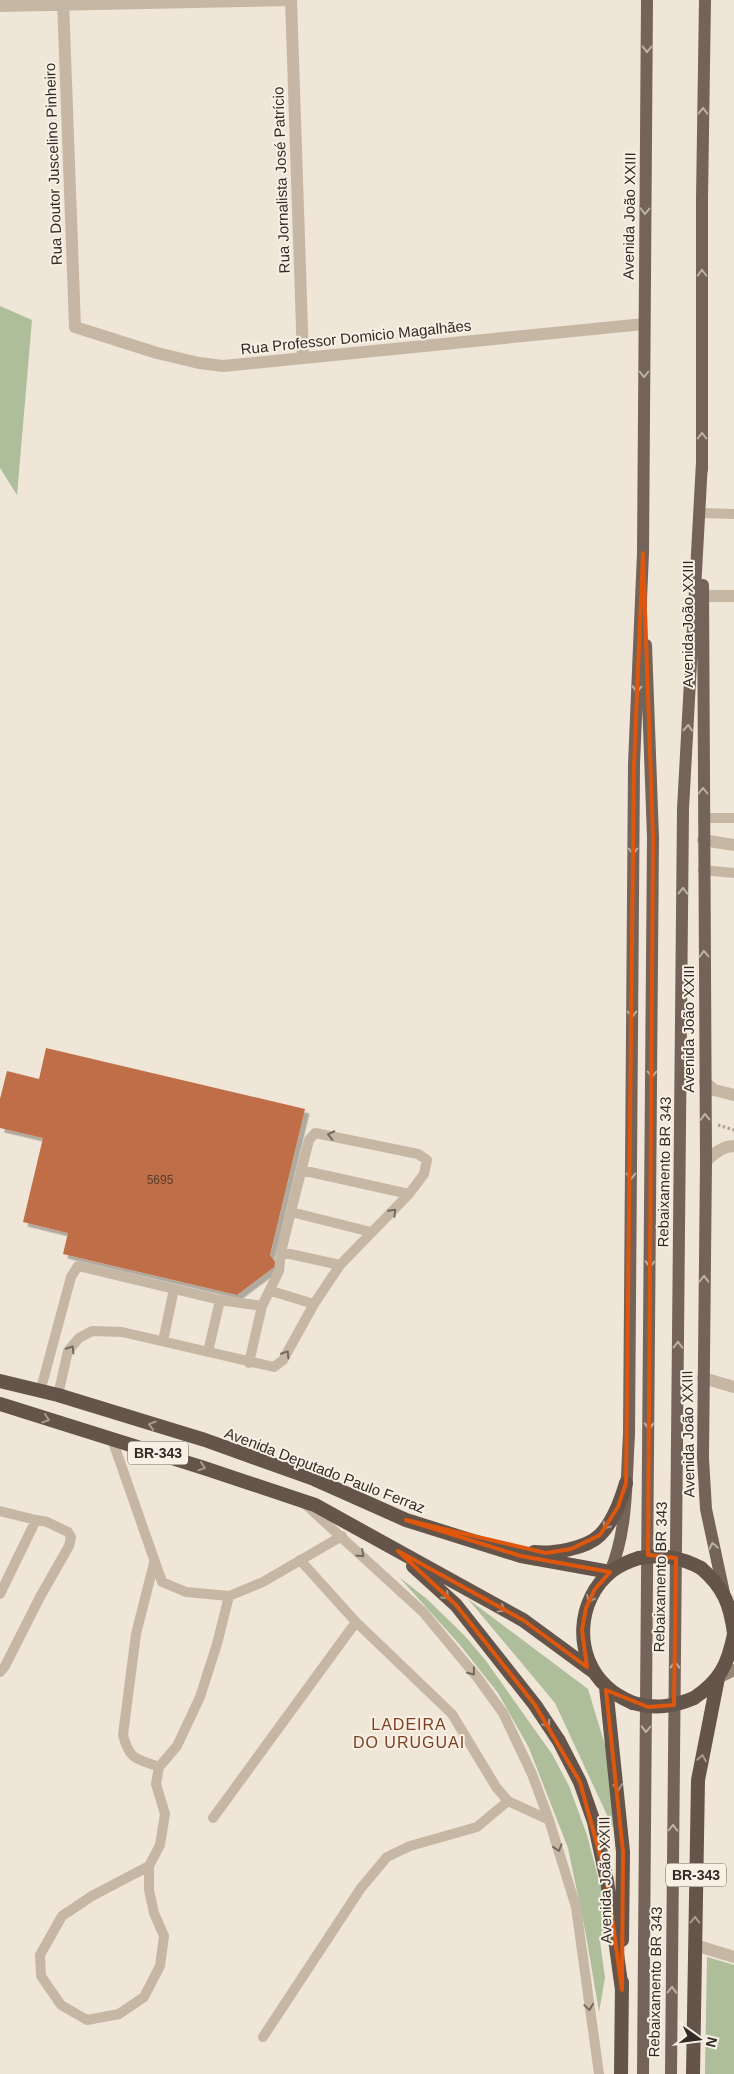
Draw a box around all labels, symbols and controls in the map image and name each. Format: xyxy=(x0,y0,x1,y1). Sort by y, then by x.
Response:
one-way arrow xyxy=(642,45,652,53)
street label: Rua Doutor Juscelino Pinheiro xyxy=(41,62,65,266)
street label: Rua Jornalista José Patrício xyxy=(269,86,293,274)
one-way arrow xyxy=(698,107,708,114)
street label: Avenida João XXIII xyxy=(619,152,639,280)
one-way arrow xyxy=(640,208,650,215)
one-way arrow xyxy=(697,269,707,277)
street label: Rua Professor Domicio Magalhães xyxy=(240,316,472,358)
one-way arrow xyxy=(639,370,649,378)
one-way arrow xyxy=(697,432,707,440)
street label: Avenida João XXIII xyxy=(679,560,696,688)
one-way arrow xyxy=(632,686,642,693)
one-way arrow xyxy=(682,724,693,732)
one-way arrow xyxy=(698,787,708,794)
one-way arrow xyxy=(628,848,638,856)
one-way arrow xyxy=(677,886,688,894)
one-way arrow xyxy=(699,950,709,958)
street label: Avenida João XXIII xyxy=(680,965,697,1093)
one-way arrow xyxy=(627,1010,637,1018)
one-way arrow xyxy=(647,1070,657,1078)
street label: Rebaixamento BR 343 xyxy=(654,1096,674,1248)
one-way arrow xyxy=(700,1113,711,1121)
one-way arrow xyxy=(327,1130,336,1141)
house number: 5695 xyxy=(147,1173,174,1187)
one-way arrow xyxy=(626,1173,636,1181)
one-way arrow xyxy=(387,1208,396,1217)
one-way arrow xyxy=(645,1260,655,1268)
one-way arrow xyxy=(699,1275,709,1283)
one-way arrow xyxy=(673,1341,683,1349)
one-way arrow xyxy=(65,1345,74,1355)
one-way arrow xyxy=(279,1351,289,1360)
street label: Avenida João XXIII xyxy=(678,1370,698,1498)
one-way arrow xyxy=(42,1414,50,1424)
one-way arrow xyxy=(148,1420,156,1430)
one-way arrow xyxy=(644,1423,654,1431)
street label: Avenida Deputado Paulo Ferraz xyxy=(222,1424,428,1516)
road number: BR-343 xyxy=(128,1442,188,1465)
one-way arrow xyxy=(197,1461,205,1471)
street label: Rebaixamento BR 343 xyxy=(650,1501,670,1653)
one-way arrow xyxy=(603,1521,612,1530)
one-way arrow xyxy=(708,1542,718,1550)
one-way arrow xyxy=(355,1548,364,1557)
one-way arrow xyxy=(441,1591,450,1600)
one-way arrow xyxy=(586,1594,597,1603)
one-way arrow xyxy=(496,1603,505,1613)
one-way arrow xyxy=(670,1661,680,1669)
one-way arrow xyxy=(467,1666,476,1675)
district label: LADEIRA DO URUGUAI xyxy=(353,1716,465,1751)
one-way arrow xyxy=(541,1718,550,1727)
one-way arrow xyxy=(641,1726,651,1733)
one-way arrow xyxy=(696,1754,706,1762)
one-way arrow xyxy=(612,1784,623,1792)
street label: Avenida João XXIII xyxy=(595,1816,615,1944)
one-way arrow xyxy=(668,1824,678,1832)
one-way arrow xyxy=(552,1843,562,1852)
road number: BR-343 xyxy=(666,1864,726,1886)
street label: Rebaixamento BR 343 xyxy=(645,1906,665,2058)
one-way arrow xyxy=(690,1916,700,1924)
one-way arrow xyxy=(667,1986,677,1994)
one-way arrow xyxy=(584,2003,594,2011)
north arrow xyxy=(674,2014,724,2064)
text: N xyxy=(703,2035,721,2049)

